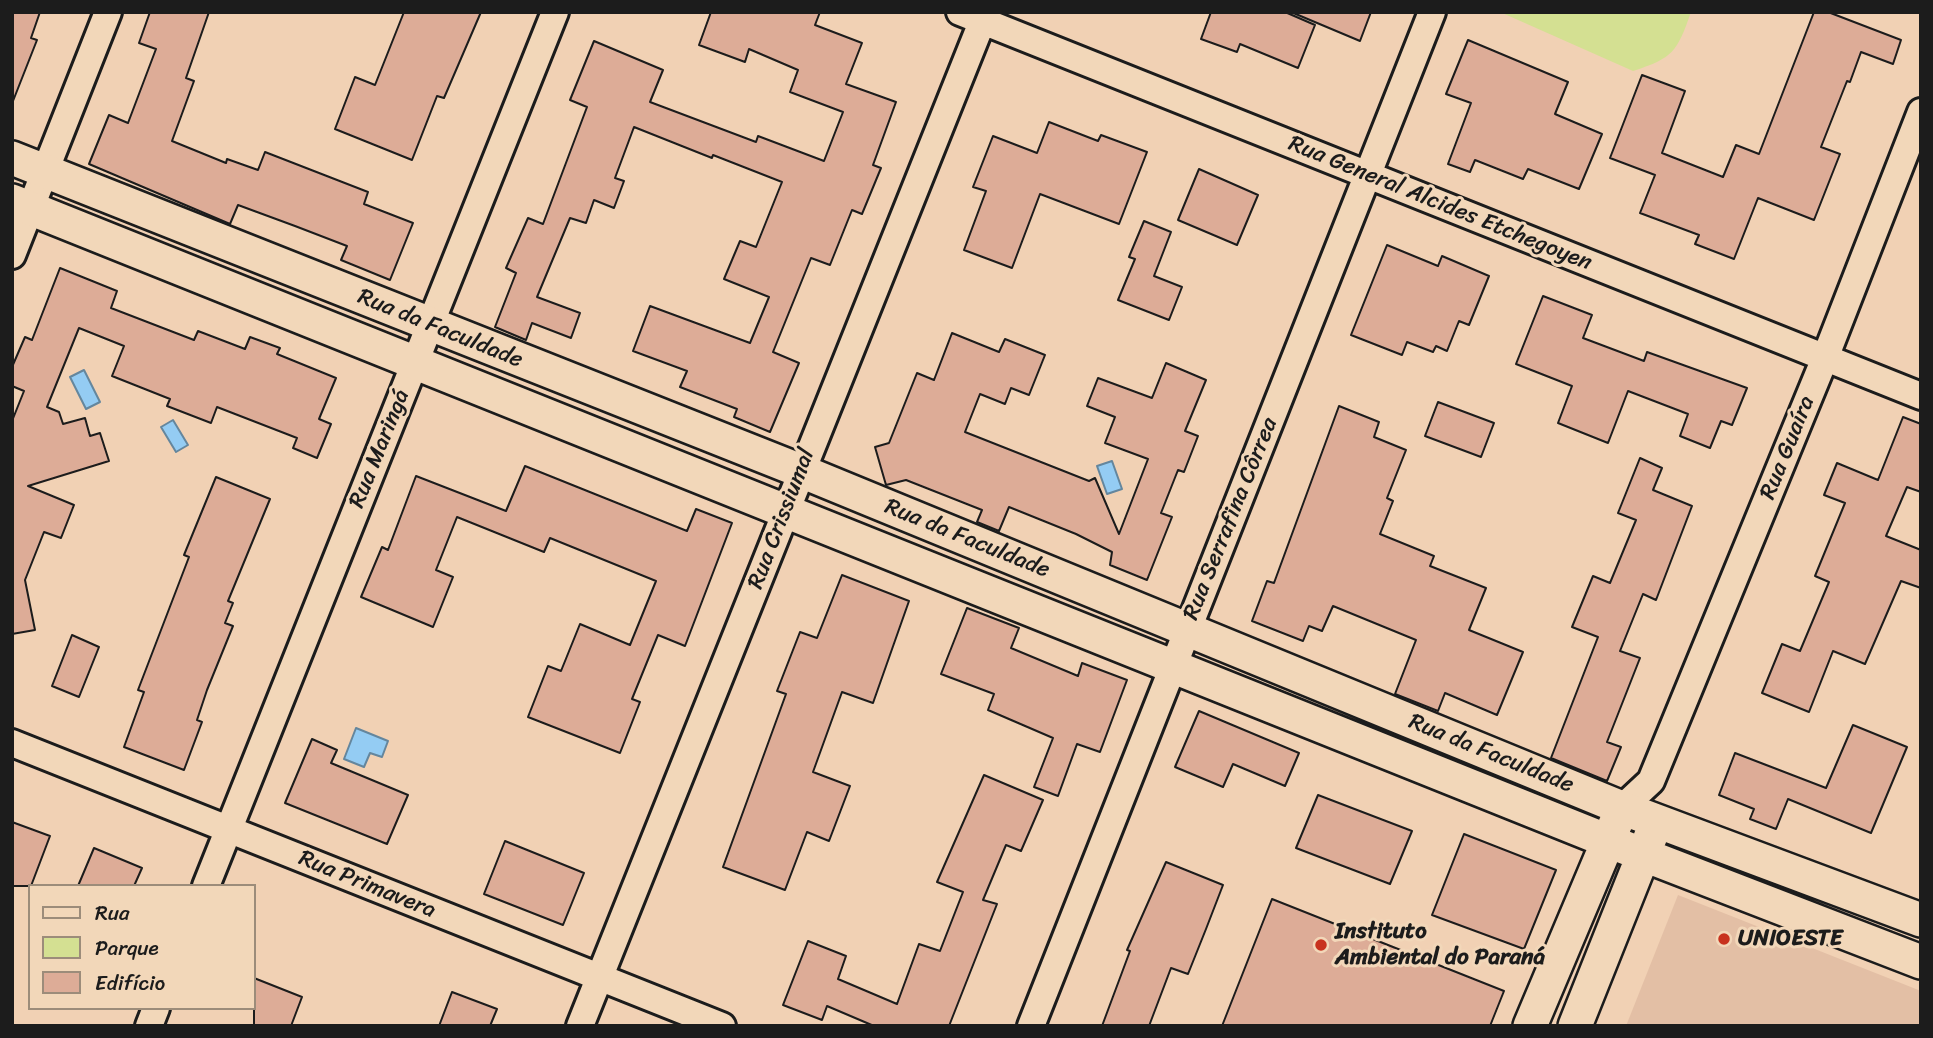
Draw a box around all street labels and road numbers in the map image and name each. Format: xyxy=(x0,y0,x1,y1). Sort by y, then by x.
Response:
street label: Rua General Alcides Etchegoyen xyxy=(1284,130,1596,278)
street label: Rua da Faculdade xyxy=(353,283,527,375)
street label: Rua Maringá xyxy=(344,386,416,512)
street label: Rua Guaíra xyxy=(1755,392,1821,504)
street label: Rua Serrafina Côrrea xyxy=(1178,414,1284,624)
street label: Rua Crissiumal xyxy=(743,445,821,593)
street label: Rua da Faculdade xyxy=(880,493,1054,585)
street label: Rua da Faculdade xyxy=(1404,708,1578,800)
street label: Rua Primavera xyxy=(294,845,440,925)

